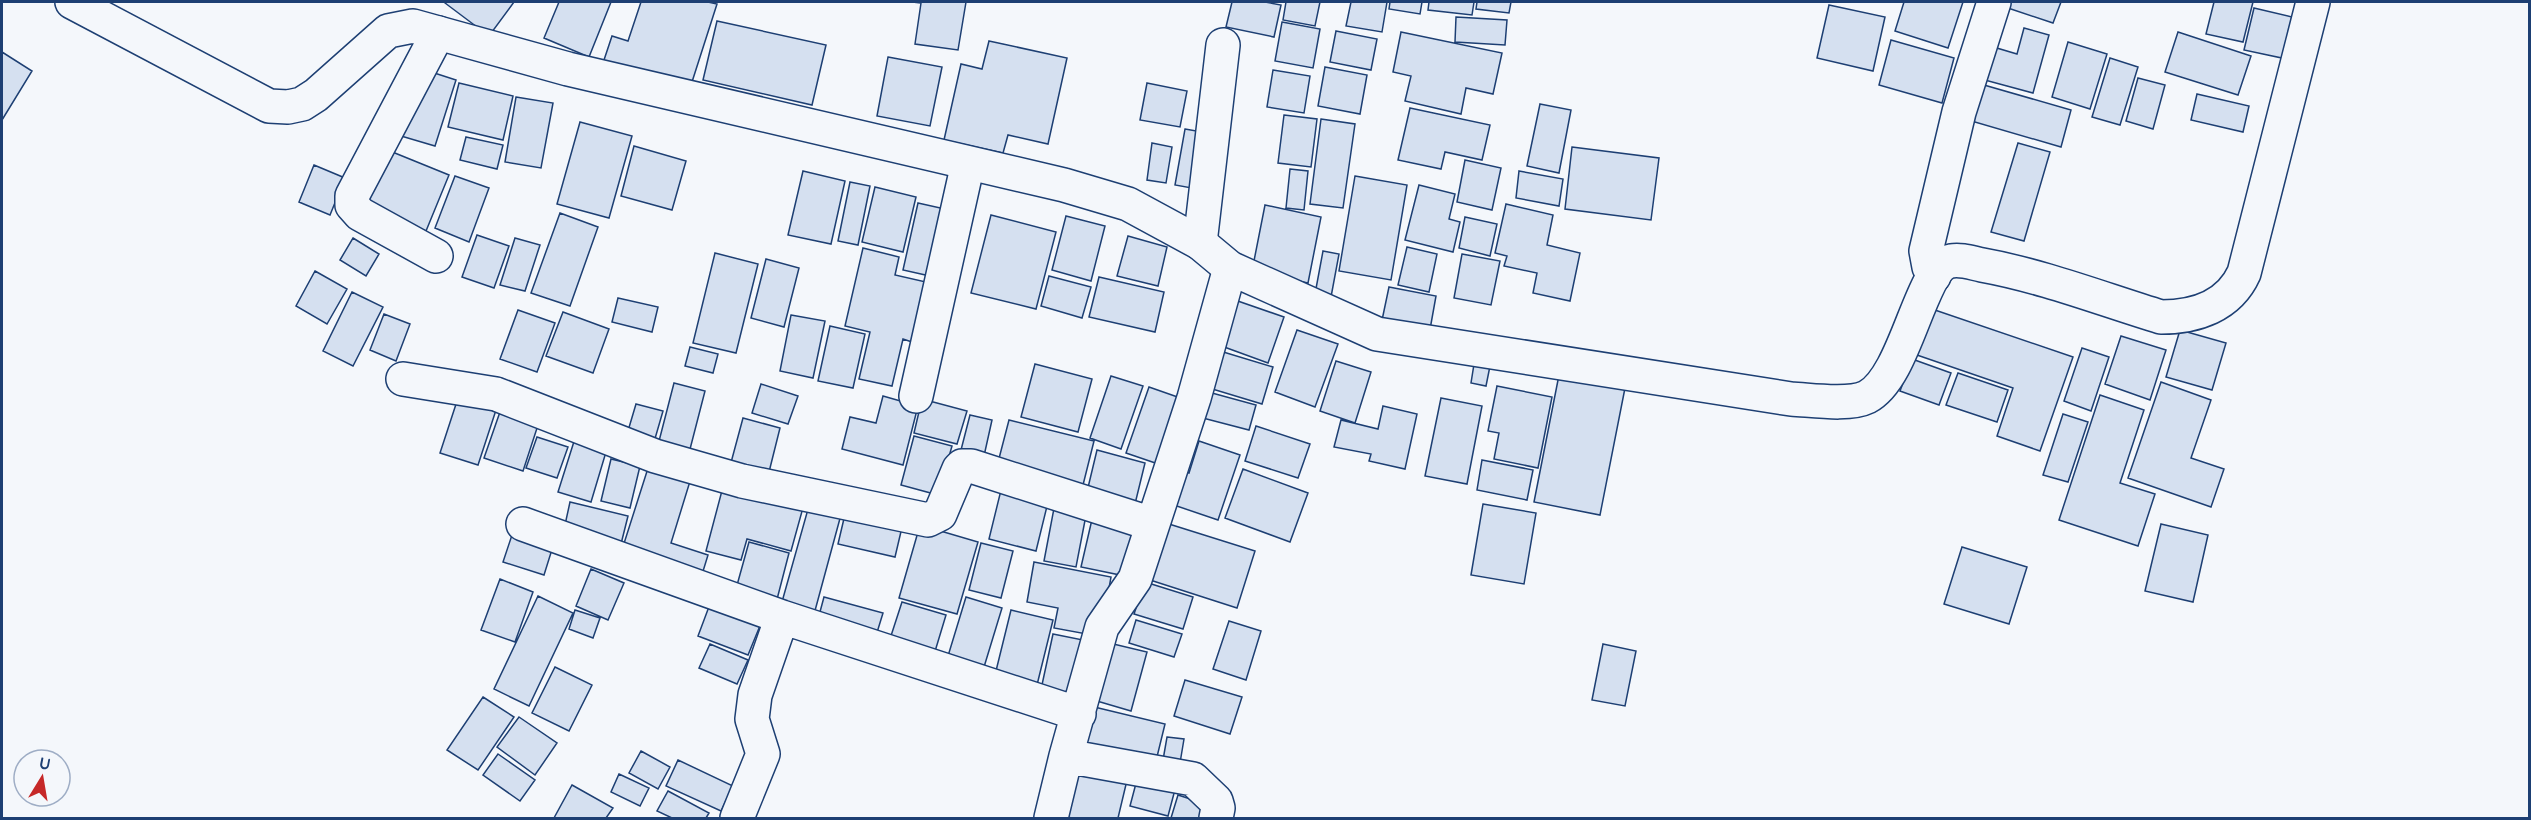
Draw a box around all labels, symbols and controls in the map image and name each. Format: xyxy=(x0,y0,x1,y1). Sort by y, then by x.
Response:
north arrow xyxy=(12,748,72,808)
text: U xyxy=(37,752,52,774)

